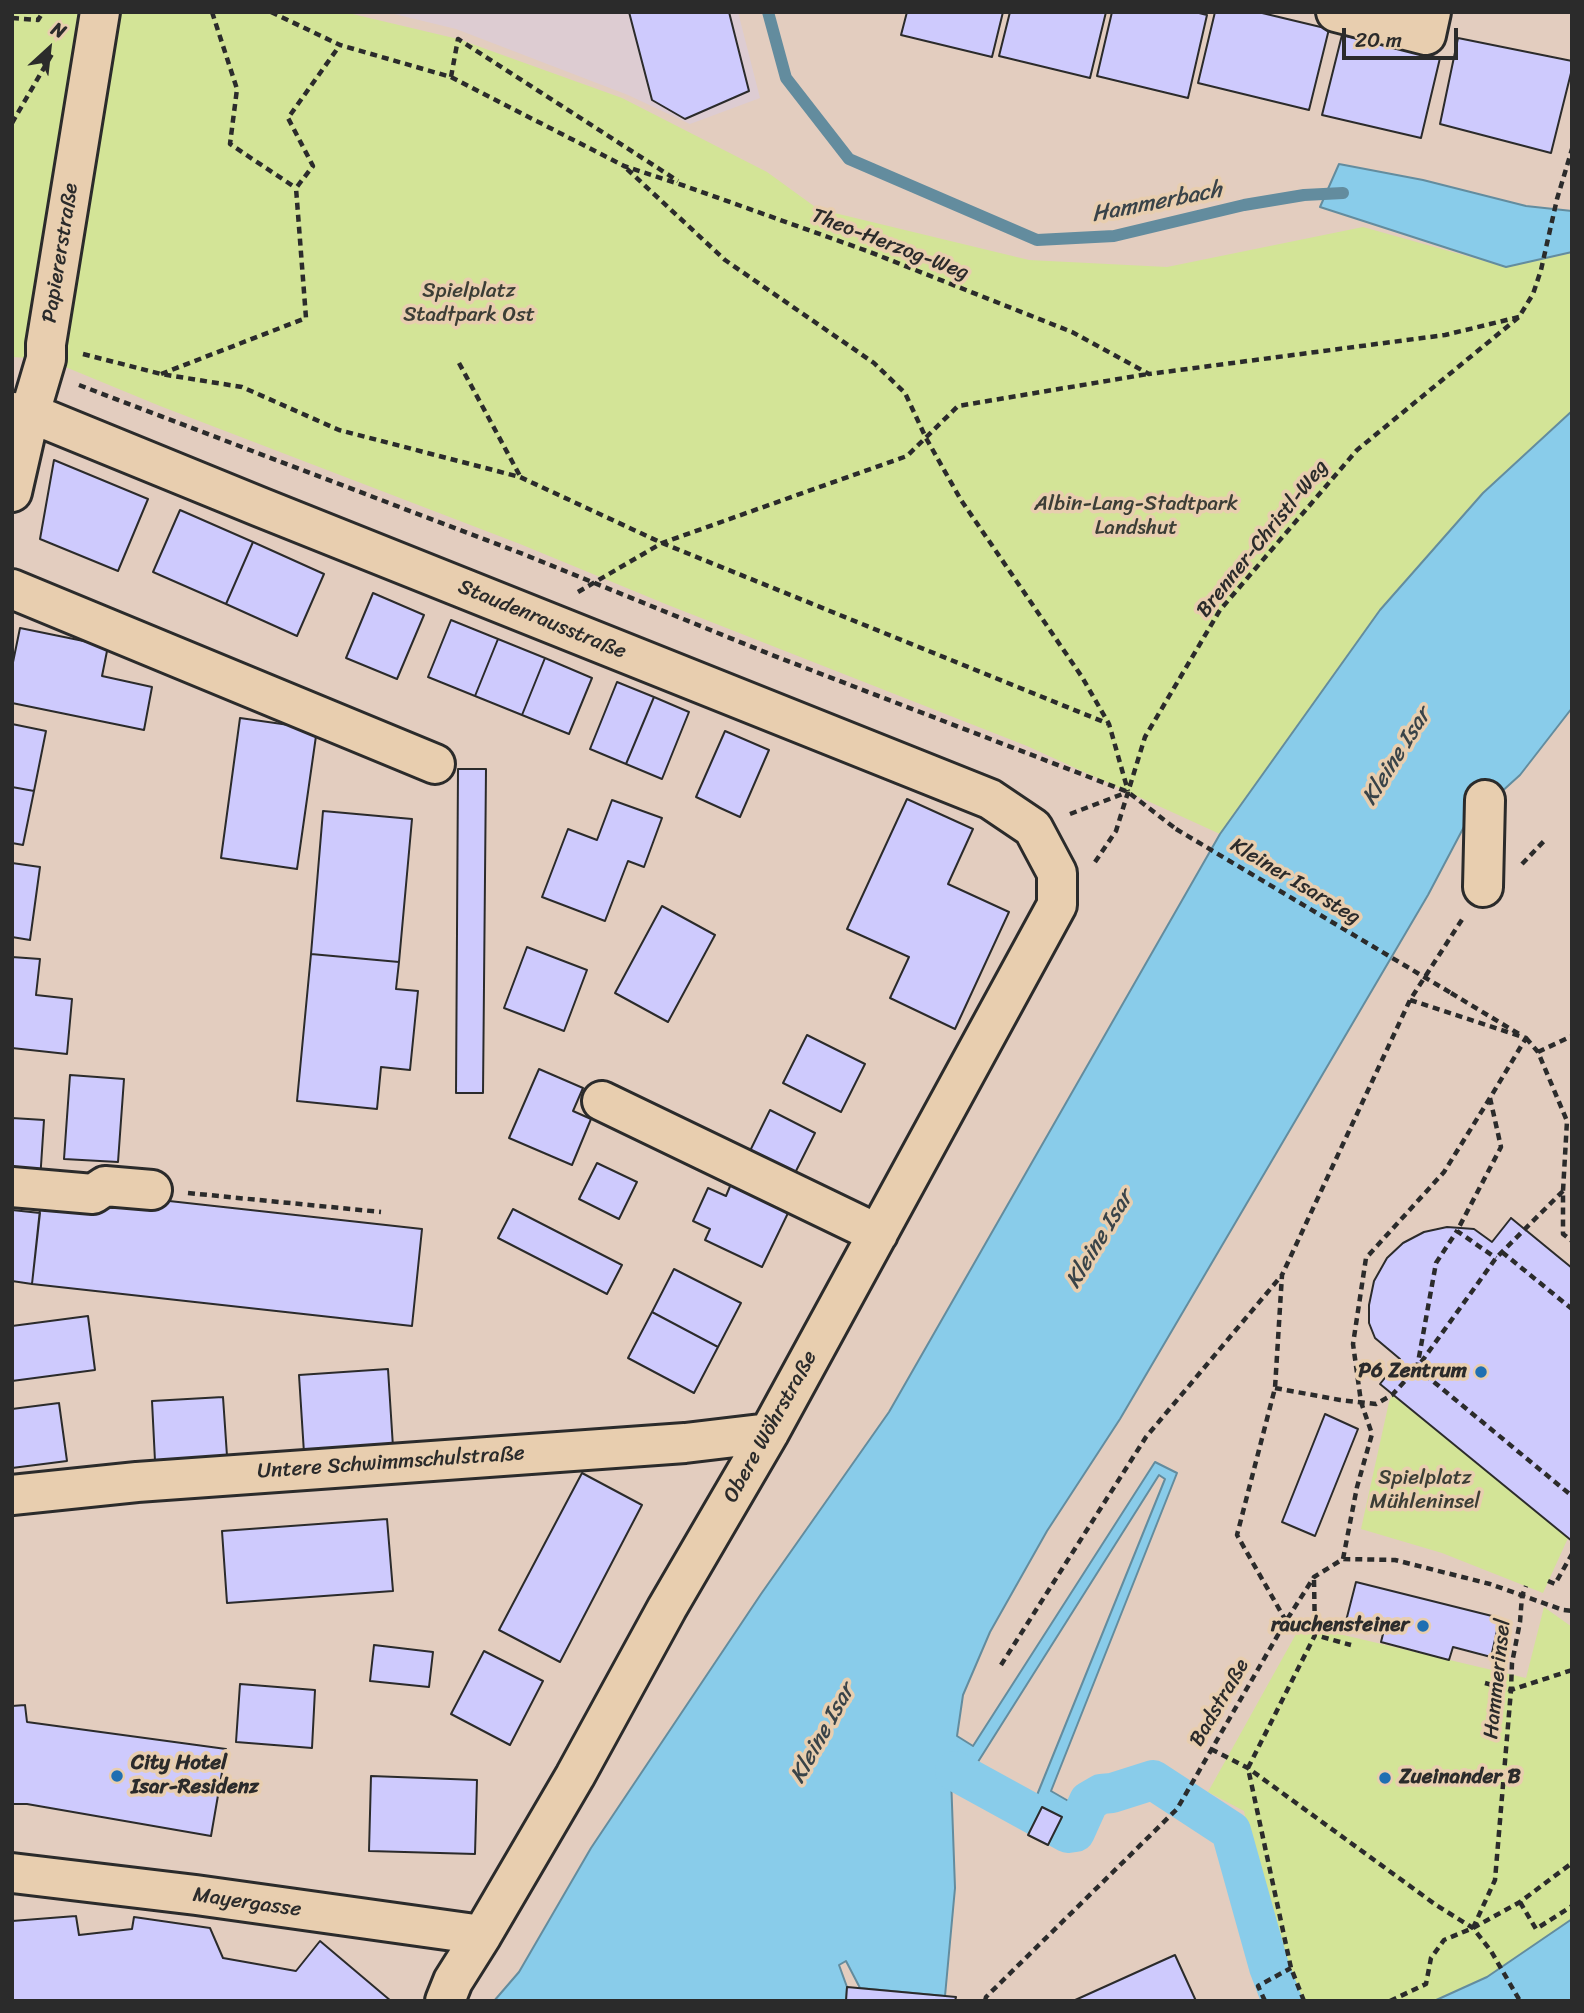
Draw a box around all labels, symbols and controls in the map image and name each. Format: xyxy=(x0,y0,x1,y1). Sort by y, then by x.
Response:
text: N xyxy=(45,12,72,48)
north arrow xyxy=(14,14,84,84)
scale bar xyxy=(1346,14,1462,58)
text: 20 m xyxy=(1355,21,1402,59)
water label: Hammerbach xyxy=(1090,177,1224,229)
street label: Papiererstraße xyxy=(38,181,84,325)
street label: Theo-Herzog-Weg xyxy=(808,203,972,287)
park label: Spielplatz Stadtpark Ost xyxy=(403,279,535,329)
street label: Brenner-Christl-Weg xyxy=(1192,455,1334,623)
park label: Albin-Lang-Stadtpark Landshut xyxy=(1034,492,1238,542)
street label: Staudenrausstraße xyxy=(454,575,630,665)
water label: Kleine Isar xyxy=(1356,704,1438,810)
street label: Kleiner Isarsteg xyxy=(1225,833,1365,931)
water label: Kleine Isar xyxy=(1060,1186,1140,1294)
street label: Obere Wöhrstraße xyxy=(719,1347,823,1507)
place label: P6 Zentrum xyxy=(1358,1359,1467,1385)
marker: P6 Zentrum xyxy=(1473,1364,1489,1380)
street label: Untere Schwimmschulstraße xyxy=(256,1441,526,1485)
park label: Spielplatz Mühleninsel xyxy=(1370,1466,1480,1516)
place label: rauchensteiner xyxy=(1271,1613,1409,1639)
marker: rauchensteiner xyxy=(1415,1618,1431,1634)
street label: Hammerinsel xyxy=(1479,1618,1517,1740)
street label: Badstraße xyxy=(1185,1655,1255,1751)
water label: Kleine Isar xyxy=(785,1680,861,1788)
place label: City Hotel Isar-Residenz xyxy=(131,1751,259,1801)
place label: Zueinander B xyxy=(1399,1765,1521,1791)
marker: City Hotel Isar-Residenz xyxy=(109,1768,125,1784)
marker: Zueinander B xyxy=(1377,1770,1393,1786)
street label: Mayergasse xyxy=(191,1883,303,1923)

